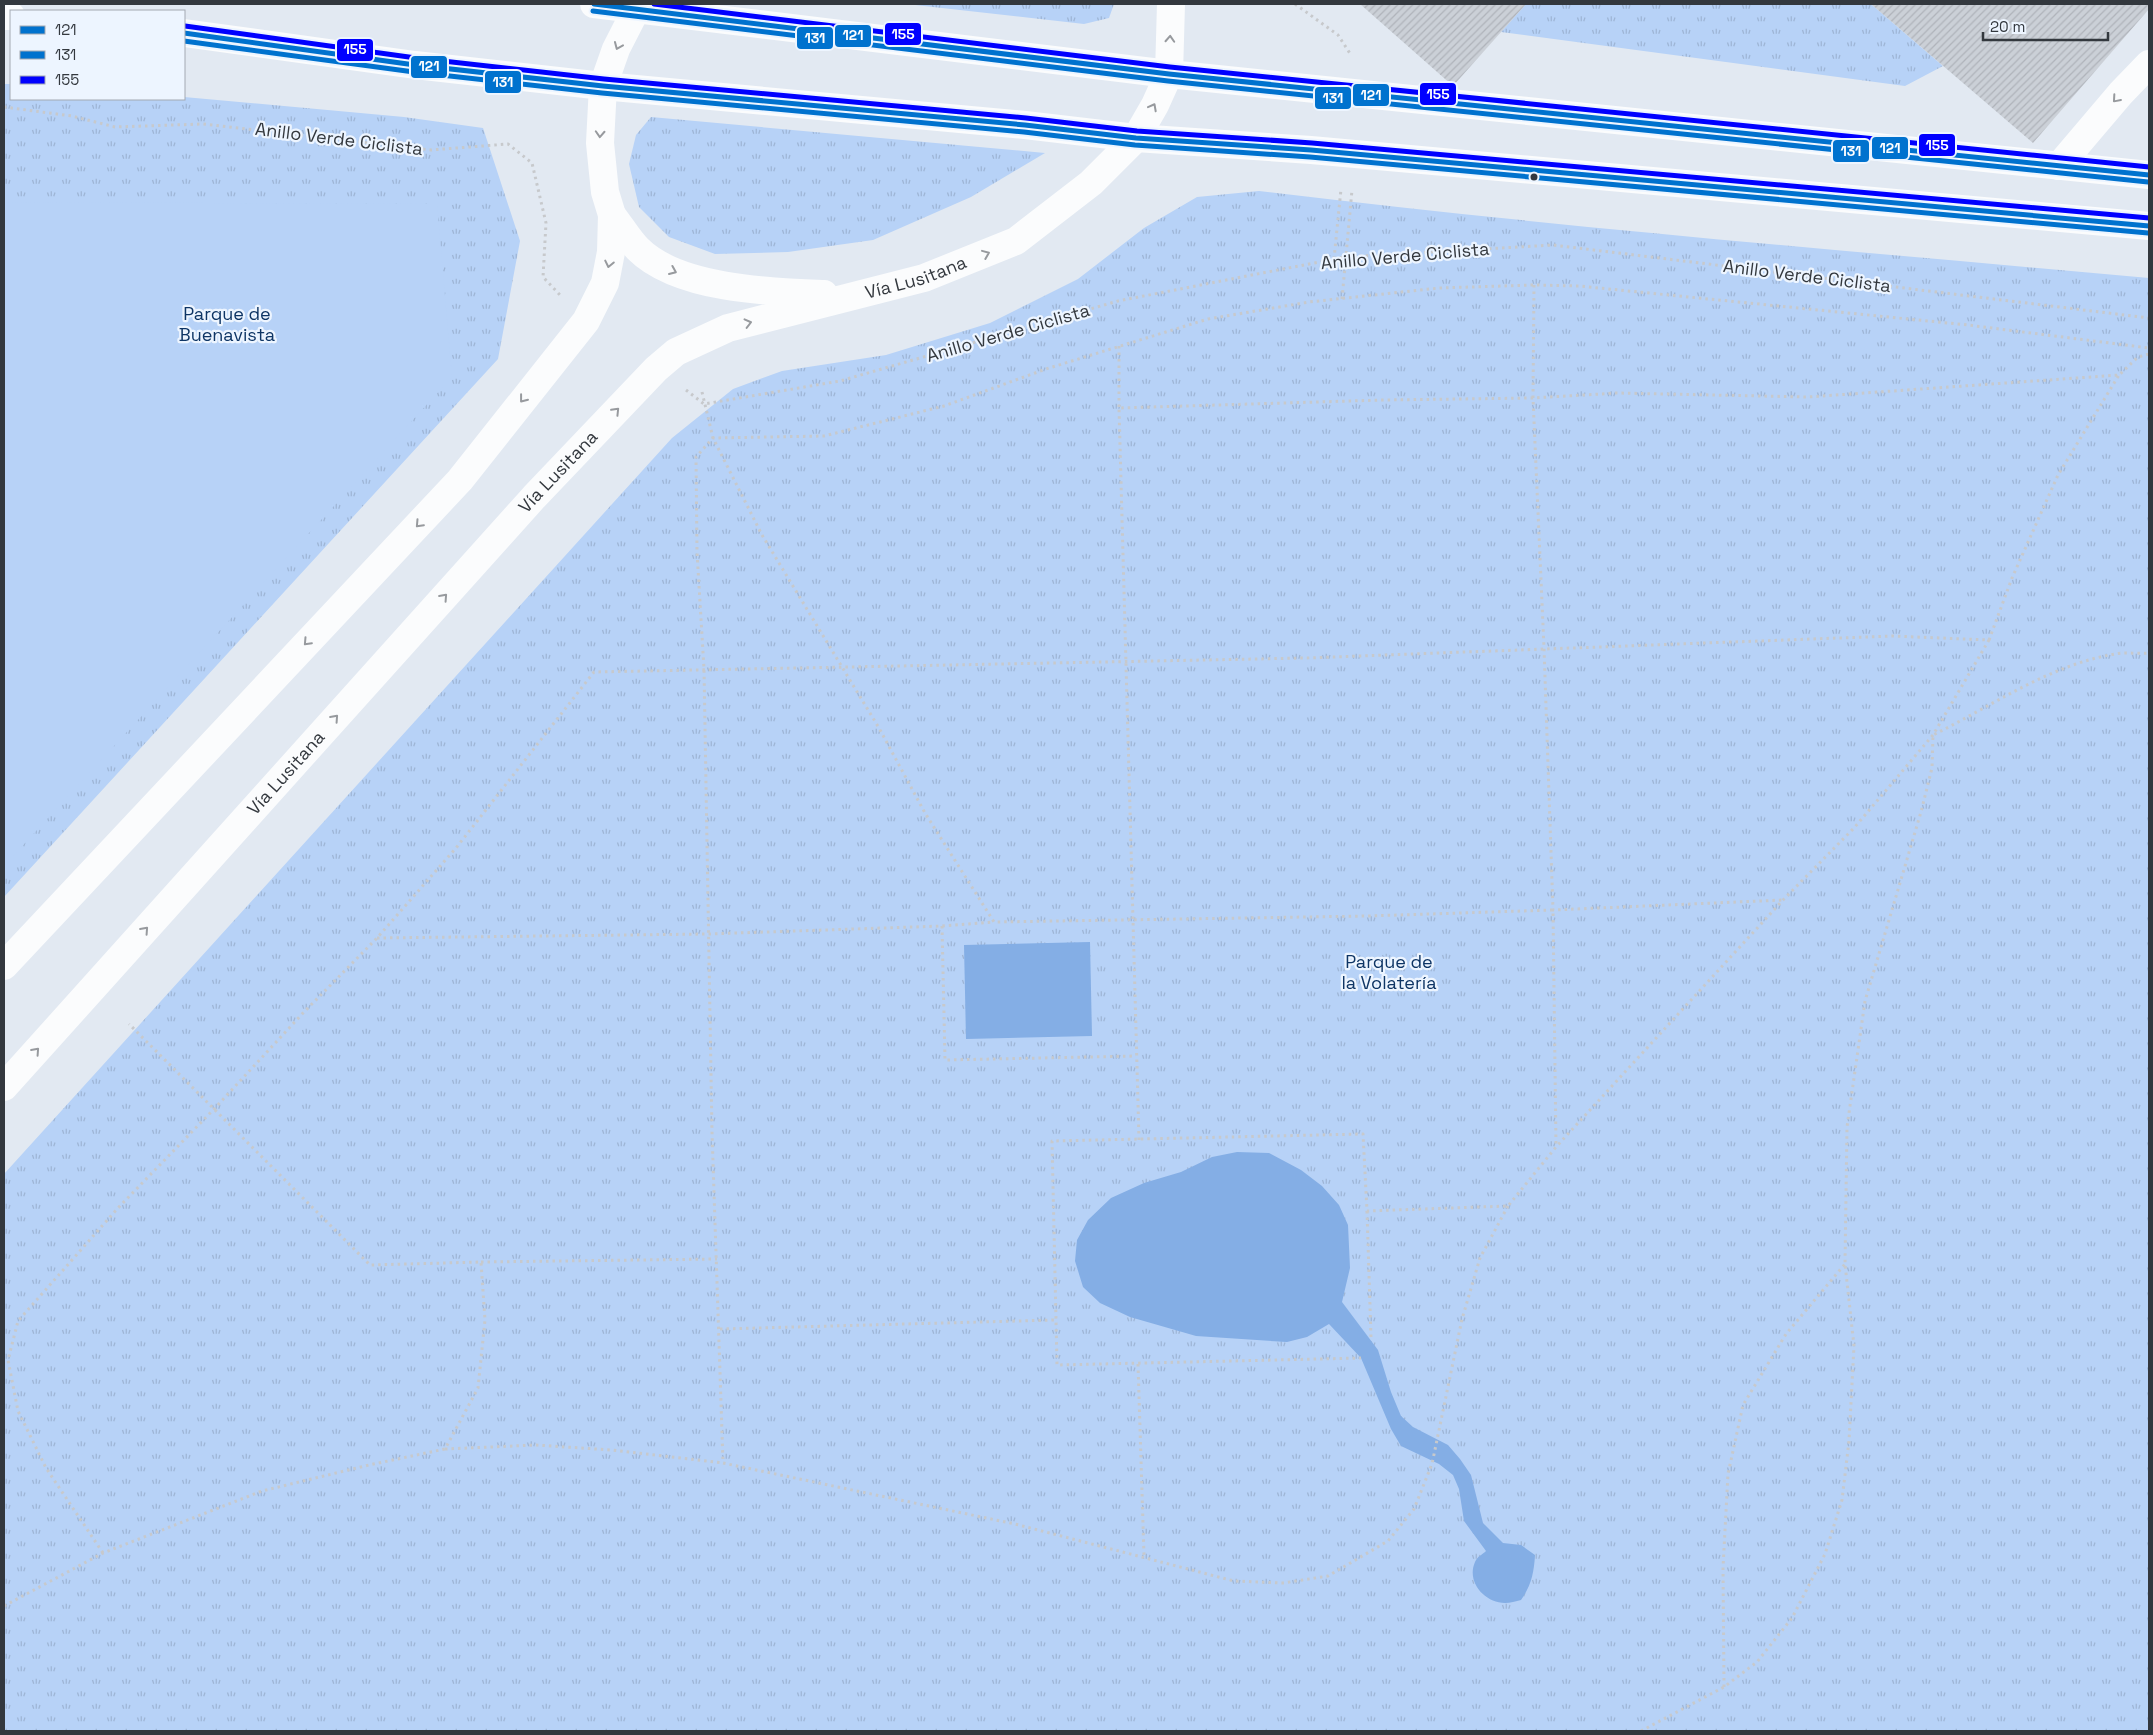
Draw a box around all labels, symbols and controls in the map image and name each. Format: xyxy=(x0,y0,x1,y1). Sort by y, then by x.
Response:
legend xyxy=(10,10,185,100)
scale bar xyxy=(1983,10,2108,42)
text: 20 m xyxy=(1990,17,2025,36)
text: 121 xyxy=(55,20,77,39)
line badge: 155 xyxy=(884,22,922,46)
line badge: 121 xyxy=(834,24,872,48)
text: 155 xyxy=(891,25,915,43)
line badge: 131 xyxy=(796,26,834,50)
text: 121 xyxy=(843,26,863,44)
text: 131 xyxy=(805,29,825,47)
one-way arrow xyxy=(1165,35,1176,43)
line badge: 155 xyxy=(336,38,374,62)
text: 155 xyxy=(343,40,367,58)
one-way arrow xyxy=(613,41,624,50)
text: 131 xyxy=(55,45,76,64)
line badge: 121 xyxy=(410,55,448,79)
text: 121 xyxy=(419,57,439,75)
text: 155 xyxy=(55,70,79,89)
line badge: 131 xyxy=(484,70,522,94)
text: 131 xyxy=(493,73,513,91)
line badge: 155 xyxy=(1419,82,1457,106)
line badge: 121 xyxy=(1352,83,1390,107)
text: 155 xyxy=(1426,85,1450,103)
line badge: 131 xyxy=(1314,86,1352,110)
text: 121 xyxy=(1361,86,1381,104)
text: 131 xyxy=(1323,89,1343,107)
one-way arrow xyxy=(2113,94,2122,103)
one-way arrow xyxy=(1147,103,1157,112)
street label: Anillo Verde Ciclista xyxy=(254,117,424,160)
one-way arrow xyxy=(595,130,606,138)
line badge: 155 xyxy=(1918,133,1956,157)
line badge: 121 xyxy=(1871,136,1909,160)
text: 155 xyxy=(1925,136,1949,154)
line badge: 131 xyxy=(1832,139,1870,163)
text: 121 xyxy=(1880,139,1900,157)
text: 131 xyxy=(1841,142,1861,160)
unlabelled marker xyxy=(1529,172,1539,182)
street label: Anillo Verde Ciclista xyxy=(1320,237,1490,274)
street label: Vía Lusitana xyxy=(863,250,970,304)
one-way arrow xyxy=(981,250,989,260)
street label: Anillo Verde Ciclista xyxy=(1722,254,1892,297)
one-way arrow xyxy=(604,259,614,268)
one-way arrow xyxy=(668,264,677,275)
street label: Anillo Verde Ciclista xyxy=(923,298,1092,367)
park label: Parque de Buenavista xyxy=(179,302,275,346)
one-way arrow xyxy=(744,318,752,328)
one-way arrow xyxy=(520,393,528,402)
one-way arrow xyxy=(610,408,619,417)
street label: Vía Lusitana xyxy=(513,425,602,518)
one-way arrow xyxy=(416,518,425,527)
one-way arrow xyxy=(438,594,447,603)
one-way arrow xyxy=(304,636,313,645)
one-way arrow xyxy=(330,714,339,723)
street label: Vía Lusitana xyxy=(242,726,329,820)
one-way arrow xyxy=(139,926,148,935)
park label: Parque de la Volatería xyxy=(1341,950,1437,994)
one-way arrow xyxy=(30,1047,39,1056)

